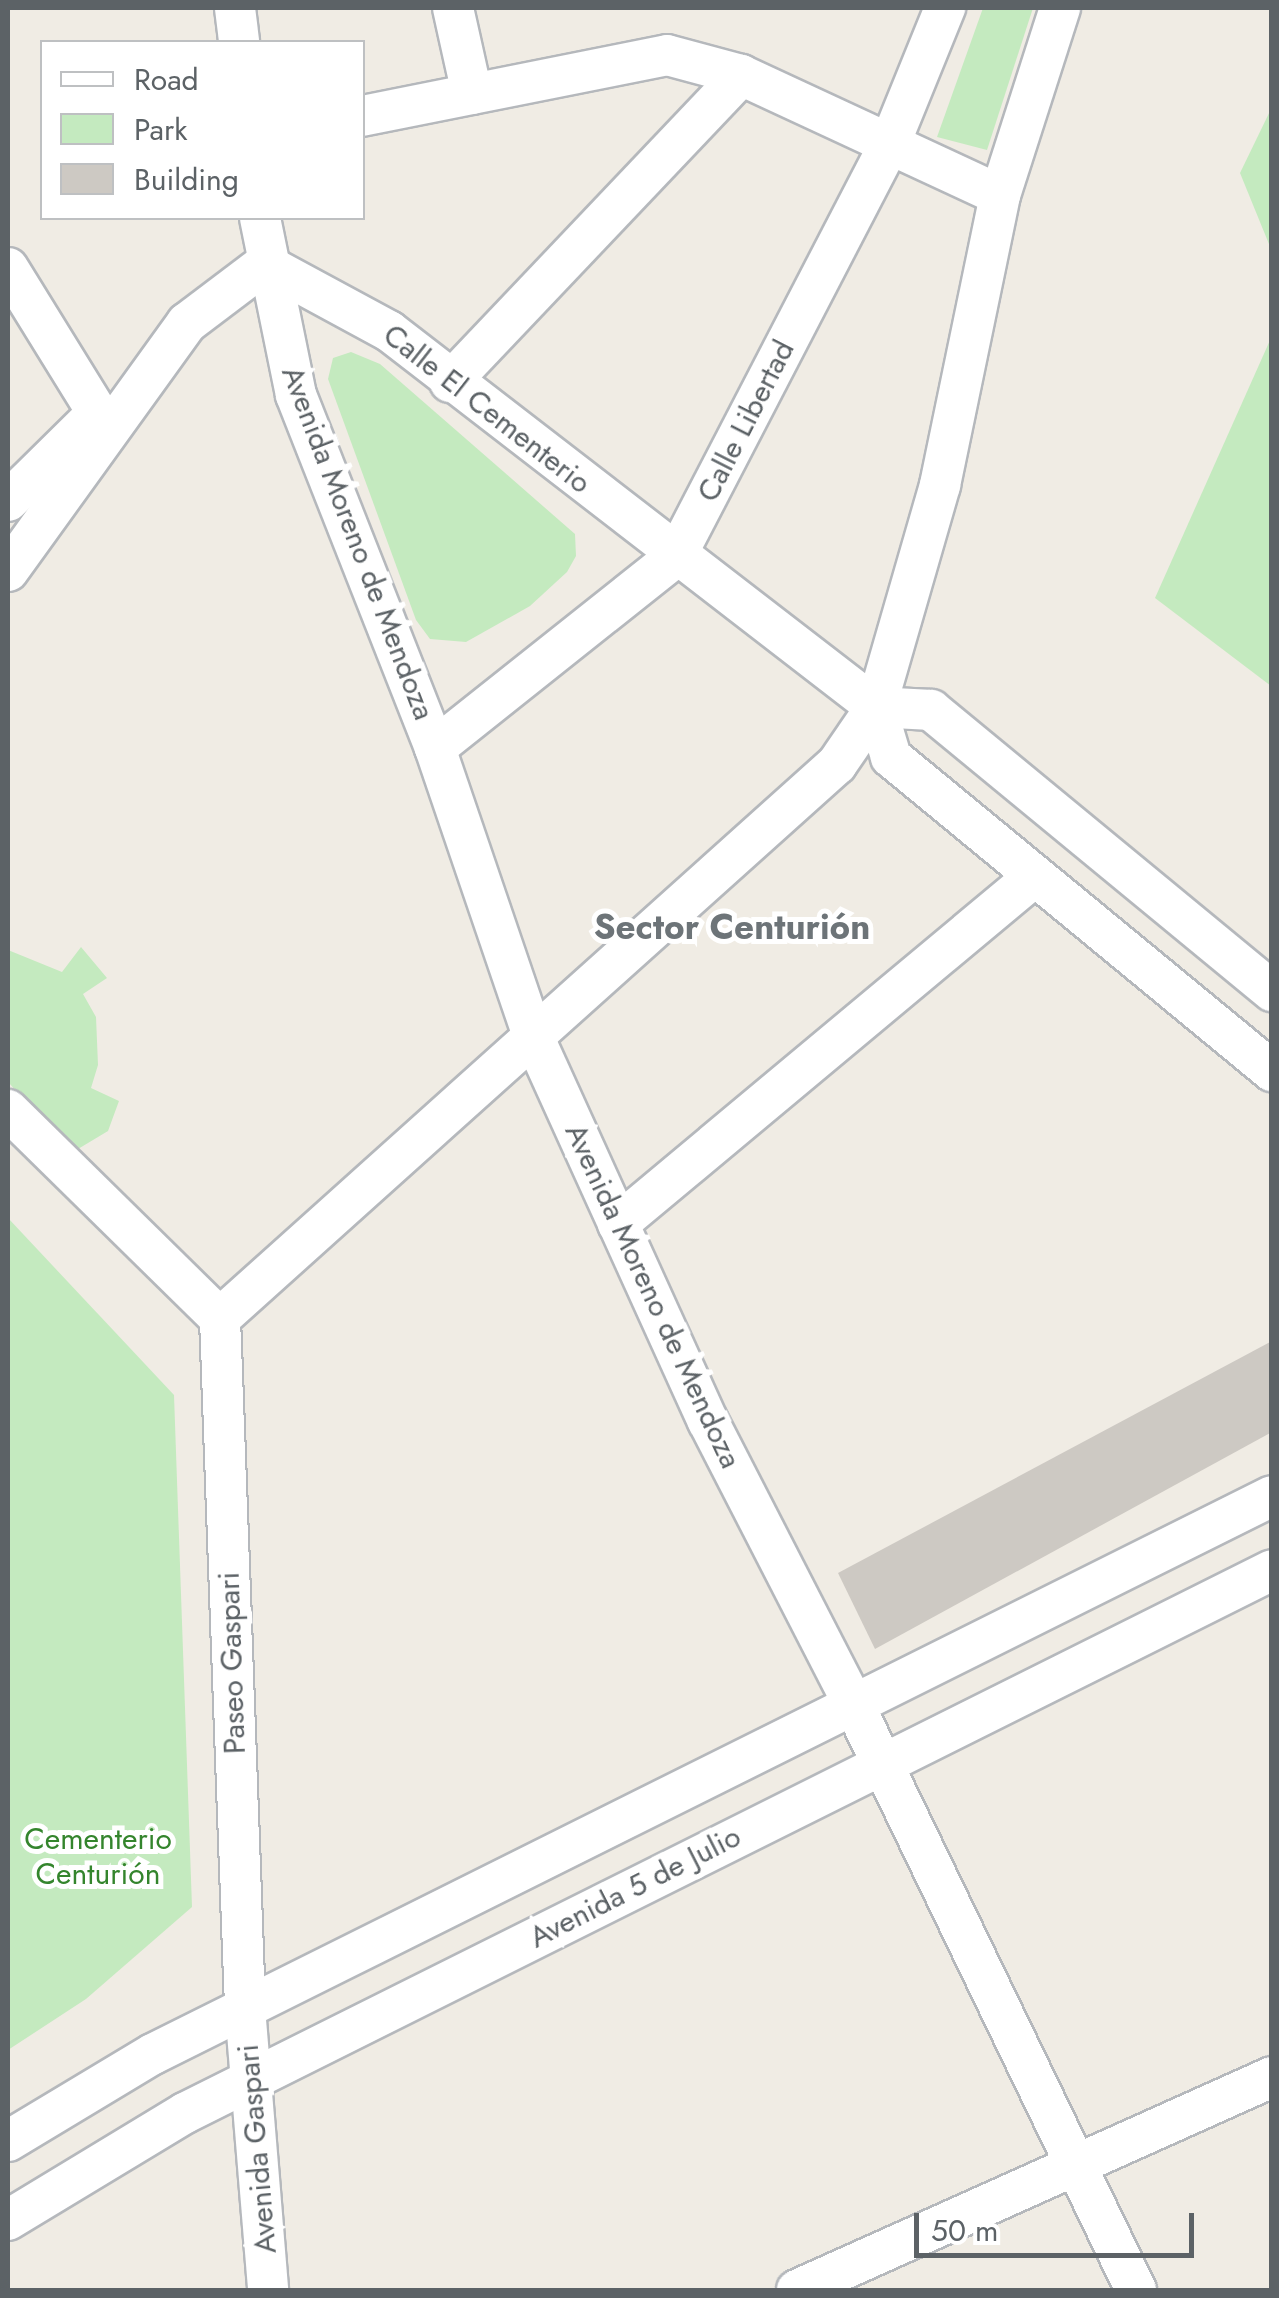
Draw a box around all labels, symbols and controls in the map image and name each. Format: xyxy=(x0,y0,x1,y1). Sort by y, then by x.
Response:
legend xyxy=(40,40,365,220)
text: Road xyxy=(134,58,199,101)
text: Park xyxy=(134,108,187,151)
text: Building xyxy=(134,158,239,201)
street label: Calle El Cementerio xyxy=(376,317,598,501)
street label: Calle Libertad xyxy=(690,334,802,508)
street label: Avenida Moreno de Mendoza xyxy=(274,361,442,725)
district label: Sector Centurión xyxy=(594,906,870,948)
street label: Avenida Moreno de Mendoza xyxy=(557,1118,749,1474)
street label: Paseo Gaspari xyxy=(211,1571,253,1755)
street label: Avenida 5 de Julio xyxy=(523,1818,747,1956)
park label: Cementerio Centurión xyxy=(24,1821,172,1892)
street label: Avenida Gaspari xyxy=(230,2043,284,2255)
scale bar xyxy=(919,2193,1199,2255)
text: 50 m xyxy=(931,2209,998,2252)

